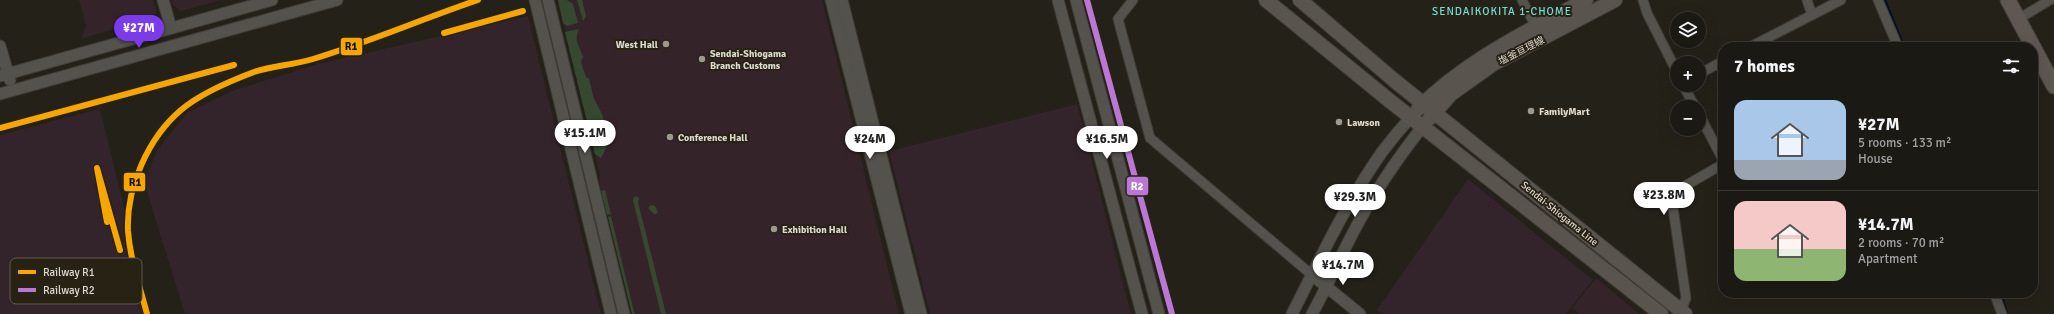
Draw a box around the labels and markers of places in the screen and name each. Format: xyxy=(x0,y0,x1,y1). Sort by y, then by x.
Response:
pin: ¥27M xyxy=(115,15,163,49)
place label: West Hall xyxy=(616,39,658,51)
marker: West Hall xyxy=(661,39,671,49)
place label: Sendai-Shiogama Branch Customs xyxy=(710,48,786,72)
marker: Sendai-Shiogama Branch Customs xyxy=(697,54,707,64)
marker: FamilyMart xyxy=(1526,106,1536,116)
place label: FamilyMart xyxy=(1539,106,1590,118)
marker: Lawson xyxy=(1334,117,1344,127)
place label: Lawson xyxy=(1347,117,1380,129)
pin: ¥15.1M xyxy=(552,120,618,154)
pin: ¥24M xyxy=(846,126,894,160)
pin: ¥16.5M xyxy=(1074,126,1140,160)
marker: Conference Hall xyxy=(665,132,675,142)
place label: Conference Hall xyxy=(678,132,748,144)
pin: ¥23.8M xyxy=(1631,182,1697,216)
pin: ¥29.3M xyxy=(1322,184,1388,218)
marker: Exhibition Hall xyxy=(769,224,779,234)
place label: Exhibition Hall xyxy=(782,224,847,236)
pin: ¥14.7M xyxy=(1310,252,1376,286)

